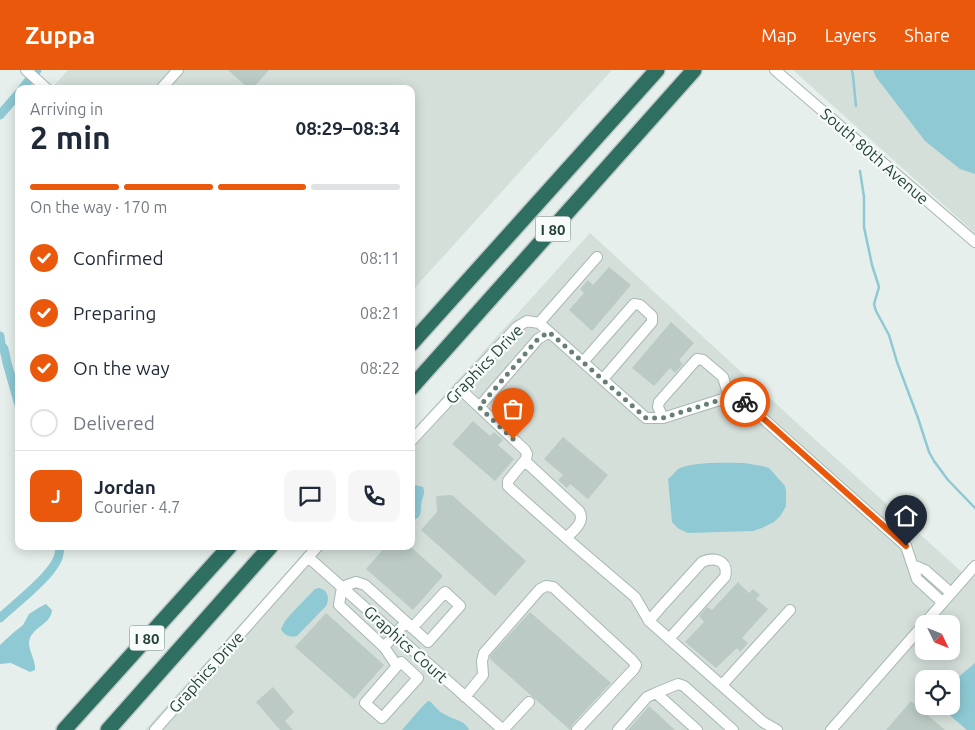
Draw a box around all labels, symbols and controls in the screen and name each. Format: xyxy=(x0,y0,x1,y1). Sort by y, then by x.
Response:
text: Zuppa xyxy=(25,22,95,49)
text: Map xyxy=(761,25,797,45)
text: Layers xyxy=(825,25,876,45)
text: Share xyxy=(904,25,950,45)
text: Arriving in xyxy=(30,100,103,118)
street label: South 80th Avenue xyxy=(817,104,933,208)
text: 08:29–08:34 xyxy=(295,117,400,139)
text: 2 min xyxy=(30,119,111,155)
text: On the way · 170 m xyxy=(30,198,167,216)
road number: I 80 xyxy=(536,216,570,242)
icon: check xyxy=(30,244,58,272)
text: Confirmed xyxy=(73,247,164,269)
text: 08:11 xyxy=(360,249,400,267)
icon: check xyxy=(30,299,58,327)
text: Preparing xyxy=(73,302,157,324)
text: 08:21 xyxy=(360,304,400,322)
street label: Graphics Drive xyxy=(442,321,526,407)
icon: check xyxy=(30,354,58,382)
text: On the way xyxy=(73,357,170,379)
text: 08:22 xyxy=(360,359,400,377)
courier xyxy=(720,377,770,427)
pin xyxy=(492,388,534,439)
icon: bike xyxy=(731,388,759,416)
icon: bag xyxy=(499,395,527,423)
text: Delivered xyxy=(73,412,155,434)
button: chat xyxy=(284,470,336,522)
button: phone xyxy=(348,470,400,522)
text: Jordan xyxy=(94,476,156,498)
text: J xyxy=(51,485,61,507)
pin xyxy=(885,495,927,546)
text: Courier · 4.7 xyxy=(94,498,180,516)
icon: home xyxy=(892,502,920,530)
street label: Graphics Court xyxy=(361,602,452,687)
north arrow xyxy=(915,615,960,660)
map controls xyxy=(915,615,960,715)
road number: I 80 xyxy=(130,626,164,650)
street label: Graphics Drive xyxy=(165,628,247,716)
button: locate xyxy=(915,670,960,715)

